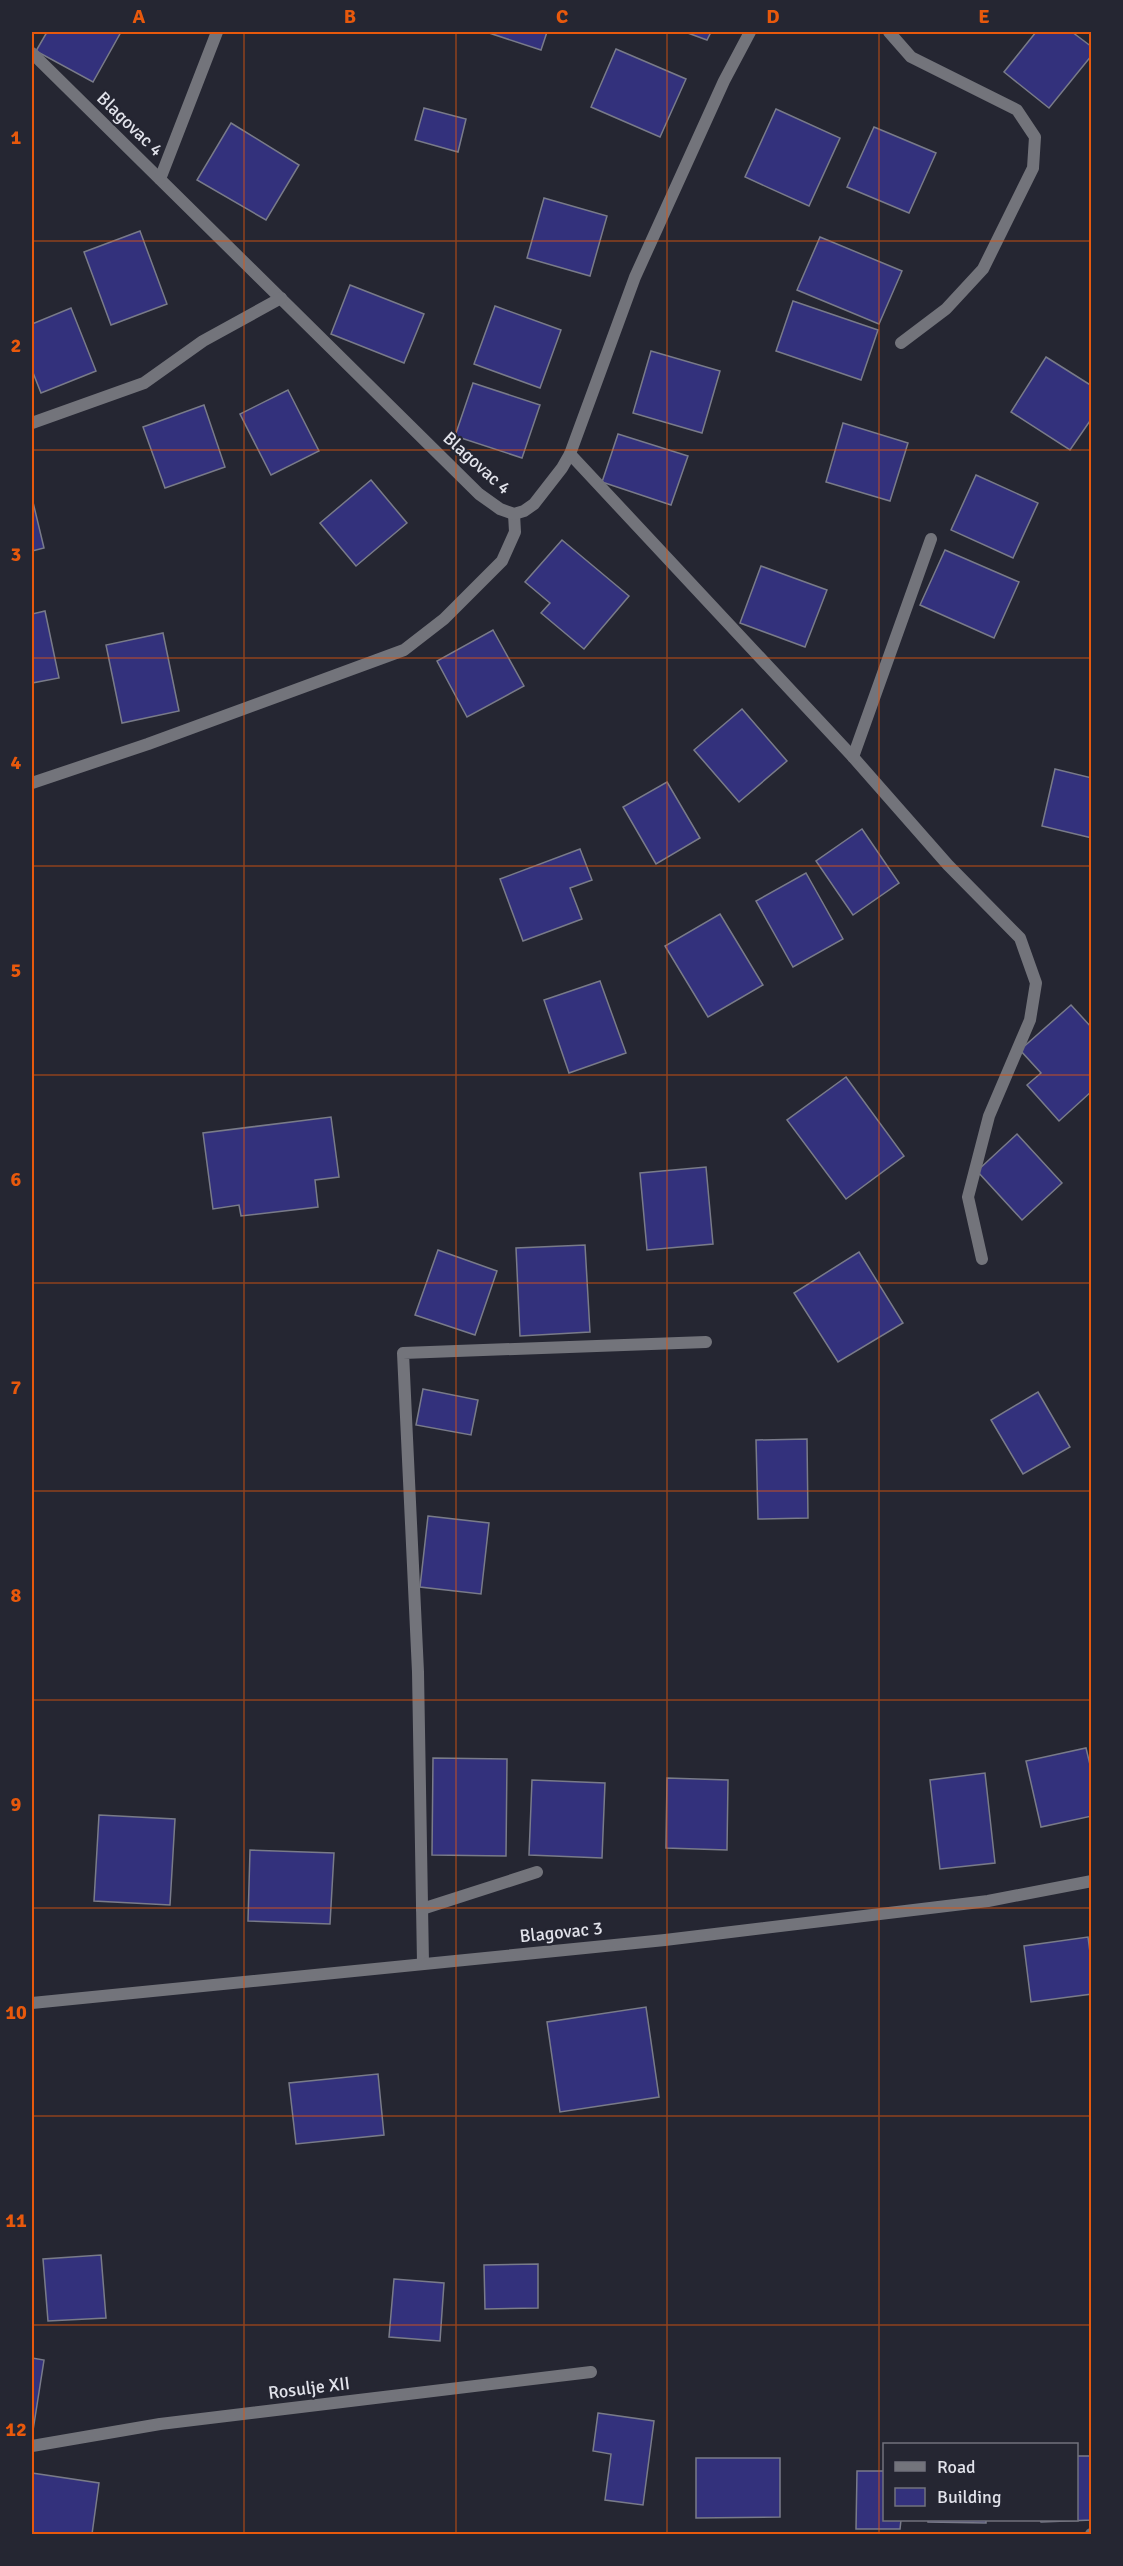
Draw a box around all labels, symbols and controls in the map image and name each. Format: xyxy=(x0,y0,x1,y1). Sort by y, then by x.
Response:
text: A xyxy=(133,4,146,29)
text: B xyxy=(344,4,356,29)
text: C xyxy=(556,4,568,29)
text: D xyxy=(766,4,780,29)
text: E xyxy=(978,4,990,29)
street label: Blagovac 4 xyxy=(92,87,168,161)
text: 1 xyxy=(11,125,22,150)
text: 2 xyxy=(11,333,21,358)
street label: Blagovac 4 xyxy=(439,427,516,499)
text: 3 xyxy=(11,542,21,567)
text: 4 xyxy=(11,750,22,775)
text: 5 xyxy=(11,958,21,983)
text: 6 xyxy=(11,1167,22,1192)
text: 7 xyxy=(11,1375,22,1400)
text: 8 xyxy=(11,1583,22,1608)
text: 9 xyxy=(11,1792,22,1817)
street label: Blagovac 3 xyxy=(518,1917,604,1947)
text: 10 xyxy=(5,2000,27,2025)
text: 11 xyxy=(5,2208,27,2233)
street label: Rosulje XII xyxy=(267,2372,351,2404)
text: 12 xyxy=(5,2417,27,2442)
legend xyxy=(883,2443,1078,2521)
text: Road xyxy=(937,2456,976,2478)
text: Building xyxy=(937,2486,1001,2508)

